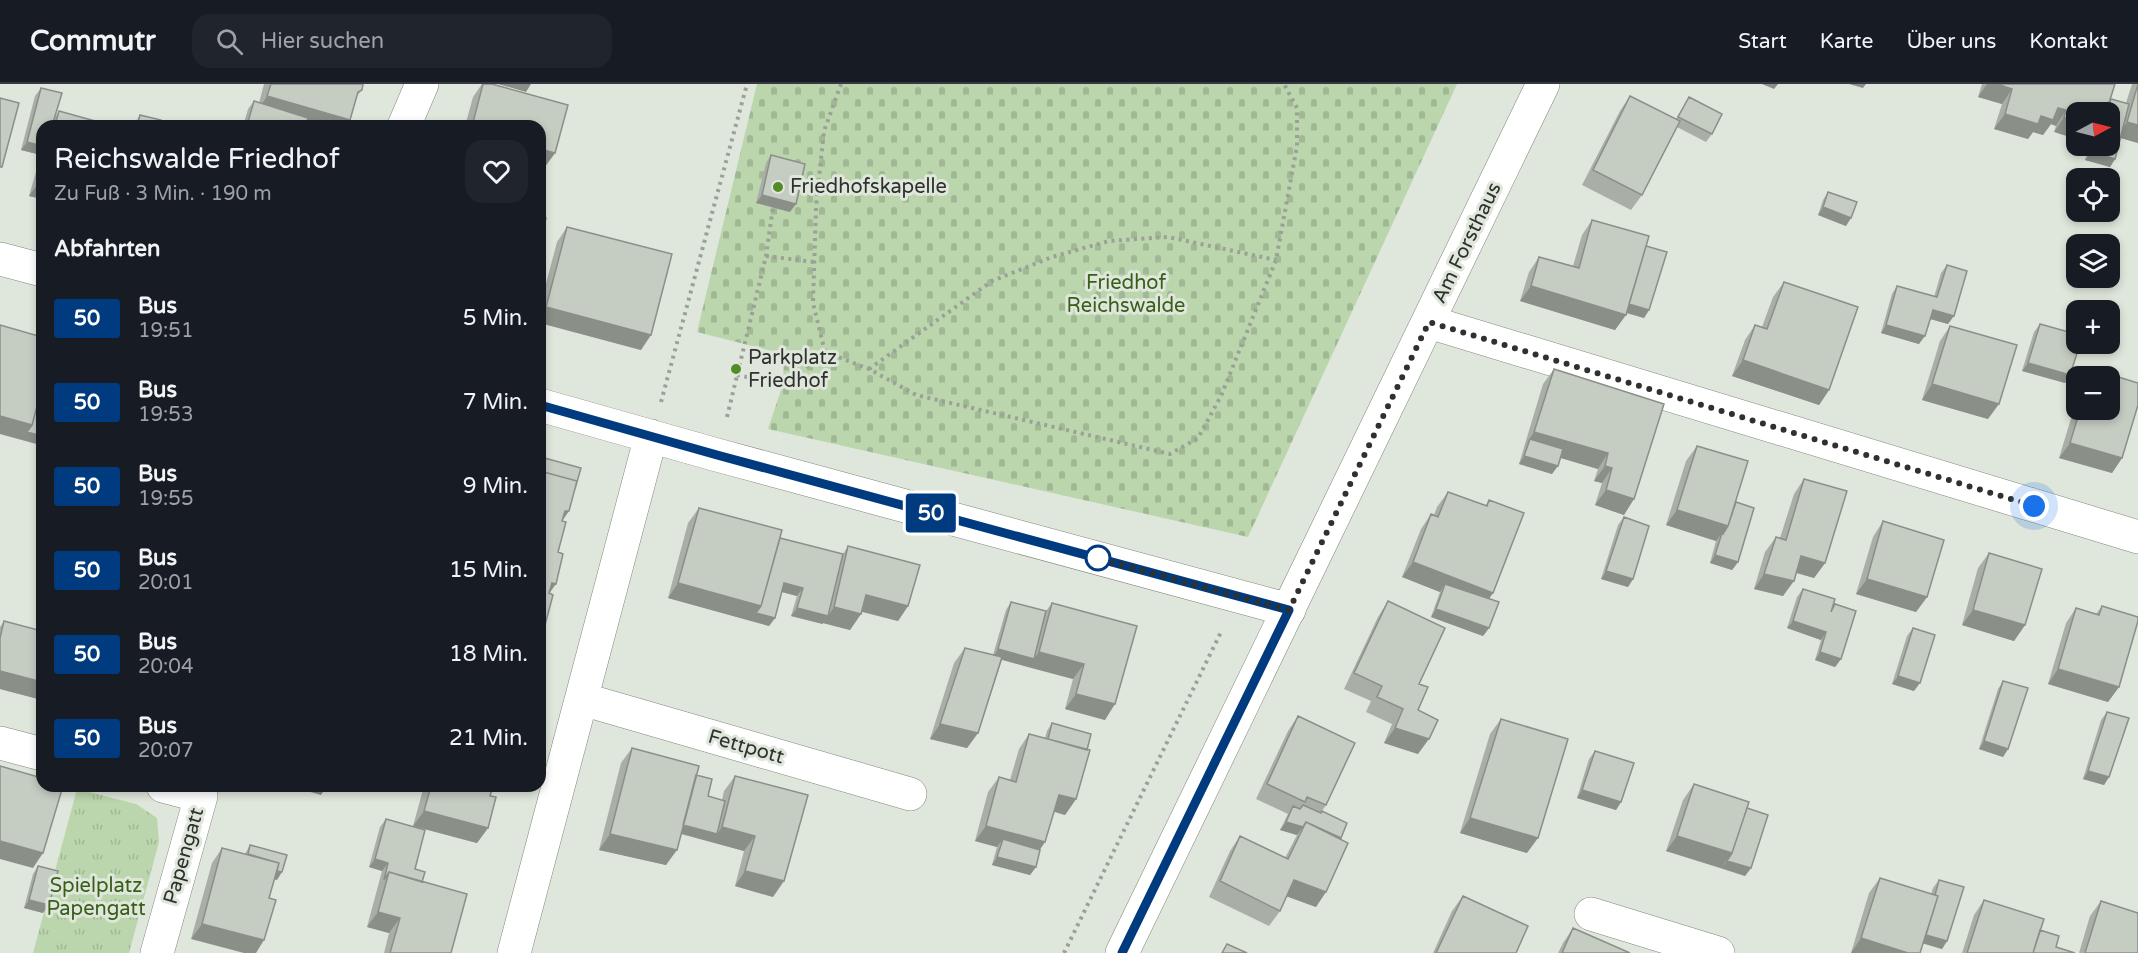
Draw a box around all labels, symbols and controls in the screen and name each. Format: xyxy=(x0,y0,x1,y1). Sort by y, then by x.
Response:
search box xyxy=(192,14,612,68)
text: Commutr xyxy=(30,24,156,58)
icon: search xyxy=(213,25,246,58)
text: Hier suchen xyxy=(261,28,384,54)
text: Start xyxy=(1738,29,1787,54)
text: Karte xyxy=(1820,29,1873,54)
text: Über uns xyxy=(1906,29,1996,54)
text: Kontakt xyxy=(2029,29,2108,54)
north arrow xyxy=(2066,102,2120,156)
map controls xyxy=(2066,102,2120,420)
button: heart xyxy=(465,140,528,203)
text: Reichswalde Friedhof xyxy=(54,142,340,176)
button: locate xyxy=(2066,168,2120,222)
place label: Friedhofskapelle xyxy=(790,175,947,199)
street label: Am Forsthaus xyxy=(1427,178,1507,308)
marker: Friedhofskapelle xyxy=(771,180,785,194)
text: Zu Fuß · 3 Min. · 190 m xyxy=(54,182,272,206)
button: layers xyxy=(2066,234,2120,288)
text: Abfahrten xyxy=(54,236,160,262)
park label: Friedhof Reichswalde xyxy=(1067,271,1185,318)
text: Bus xyxy=(138,293,177,319)
button: + xyxy=(2066,300,2120,354)
text: 5 Min. xyxy=(463,305,528,331)
text: 50 xyxy=(74,306,100,331)
text: 19:51 xyxy=(138,319,193,343)
place label: Parkplatz Friedhof xyxy=(748,346,837,393)
marker: Parkplatz Friedhof xyxy=(729,362,743,376)
button: − xyxy=(2066,366,2120,420)
text: Bus xyxy=(138,377,177,403)
text: 7 Min. xyxy=(463,389,528,415)
text: 50 xyxy=(74,390,100,415)
text: 19:53 xyxy=(138,403,193,427)
text: Bus xyxy=(138,461,177,487)
text: 9 Min. xyxy=(463,473,528,499)
text: 50 xyxy=(74,474,100,499)
text: 19:55 xyxy=(138,487,193,511)
your location xyxy=(2019,491,2049,521)
line badge: 50 xyxy=(904,494,958,532)
text: 50 xyxy=(918,501,944,526)
text: Bus xyxy=(138,545,177,571)
unlabelled marker xyxy=(1085,545,1111,571)
text: 15 Min. xyxy=(449,557,528,583)
text: 50 xyxy=(74,558,100,583)
text: 20:01 xyxy=(138,571,193,595)
text: Bus xyxy=(138,629,177,655)
text: 18 Min. xyxy=(449,641,528,667)
text: 50 xyxy=(74,642,100,667)
text: 20:04 xyxy=(138,655,193,679)
text: Bus xyxy=(138,713,177,739)
text: 21 Min. xyxy=(449,725,528,751)
street label: Fettpott xyxy=(705,725,787,769)
text: 50 xyxy=(74,726,100,751)
text: 20:07 xyxy=(138,739,193,763)
street label: Papengatt xyxy=(159,805,209,907)
park label: Spielplatz Papengatt xyxy=(46,874,146,921)

